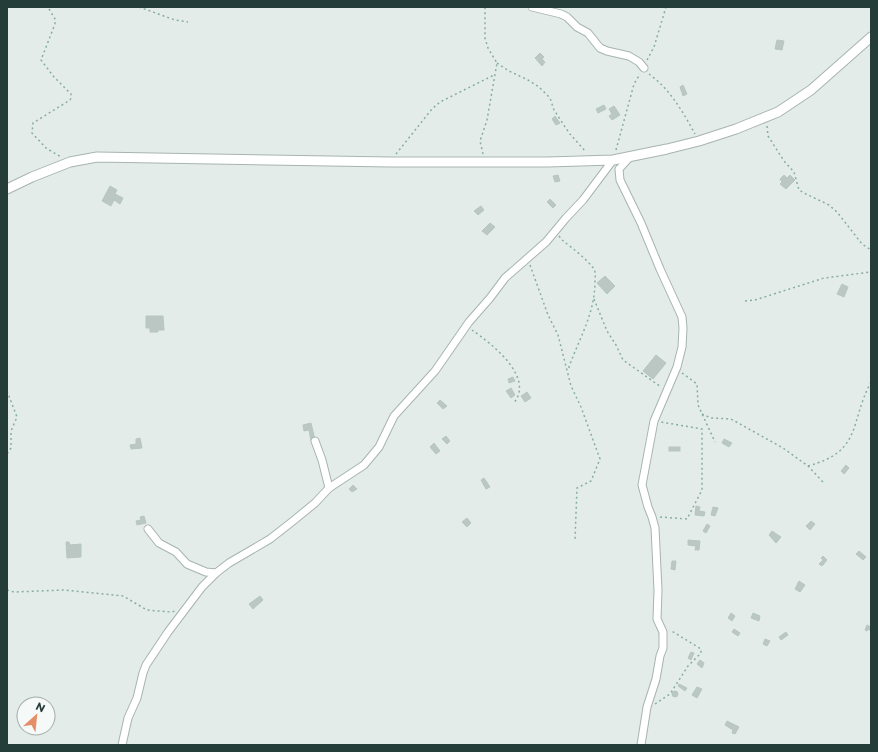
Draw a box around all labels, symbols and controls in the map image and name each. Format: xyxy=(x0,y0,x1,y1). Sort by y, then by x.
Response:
north arrow xyxy=(16,696,56,736)
text: N xyxy=(33,699,48,715)

